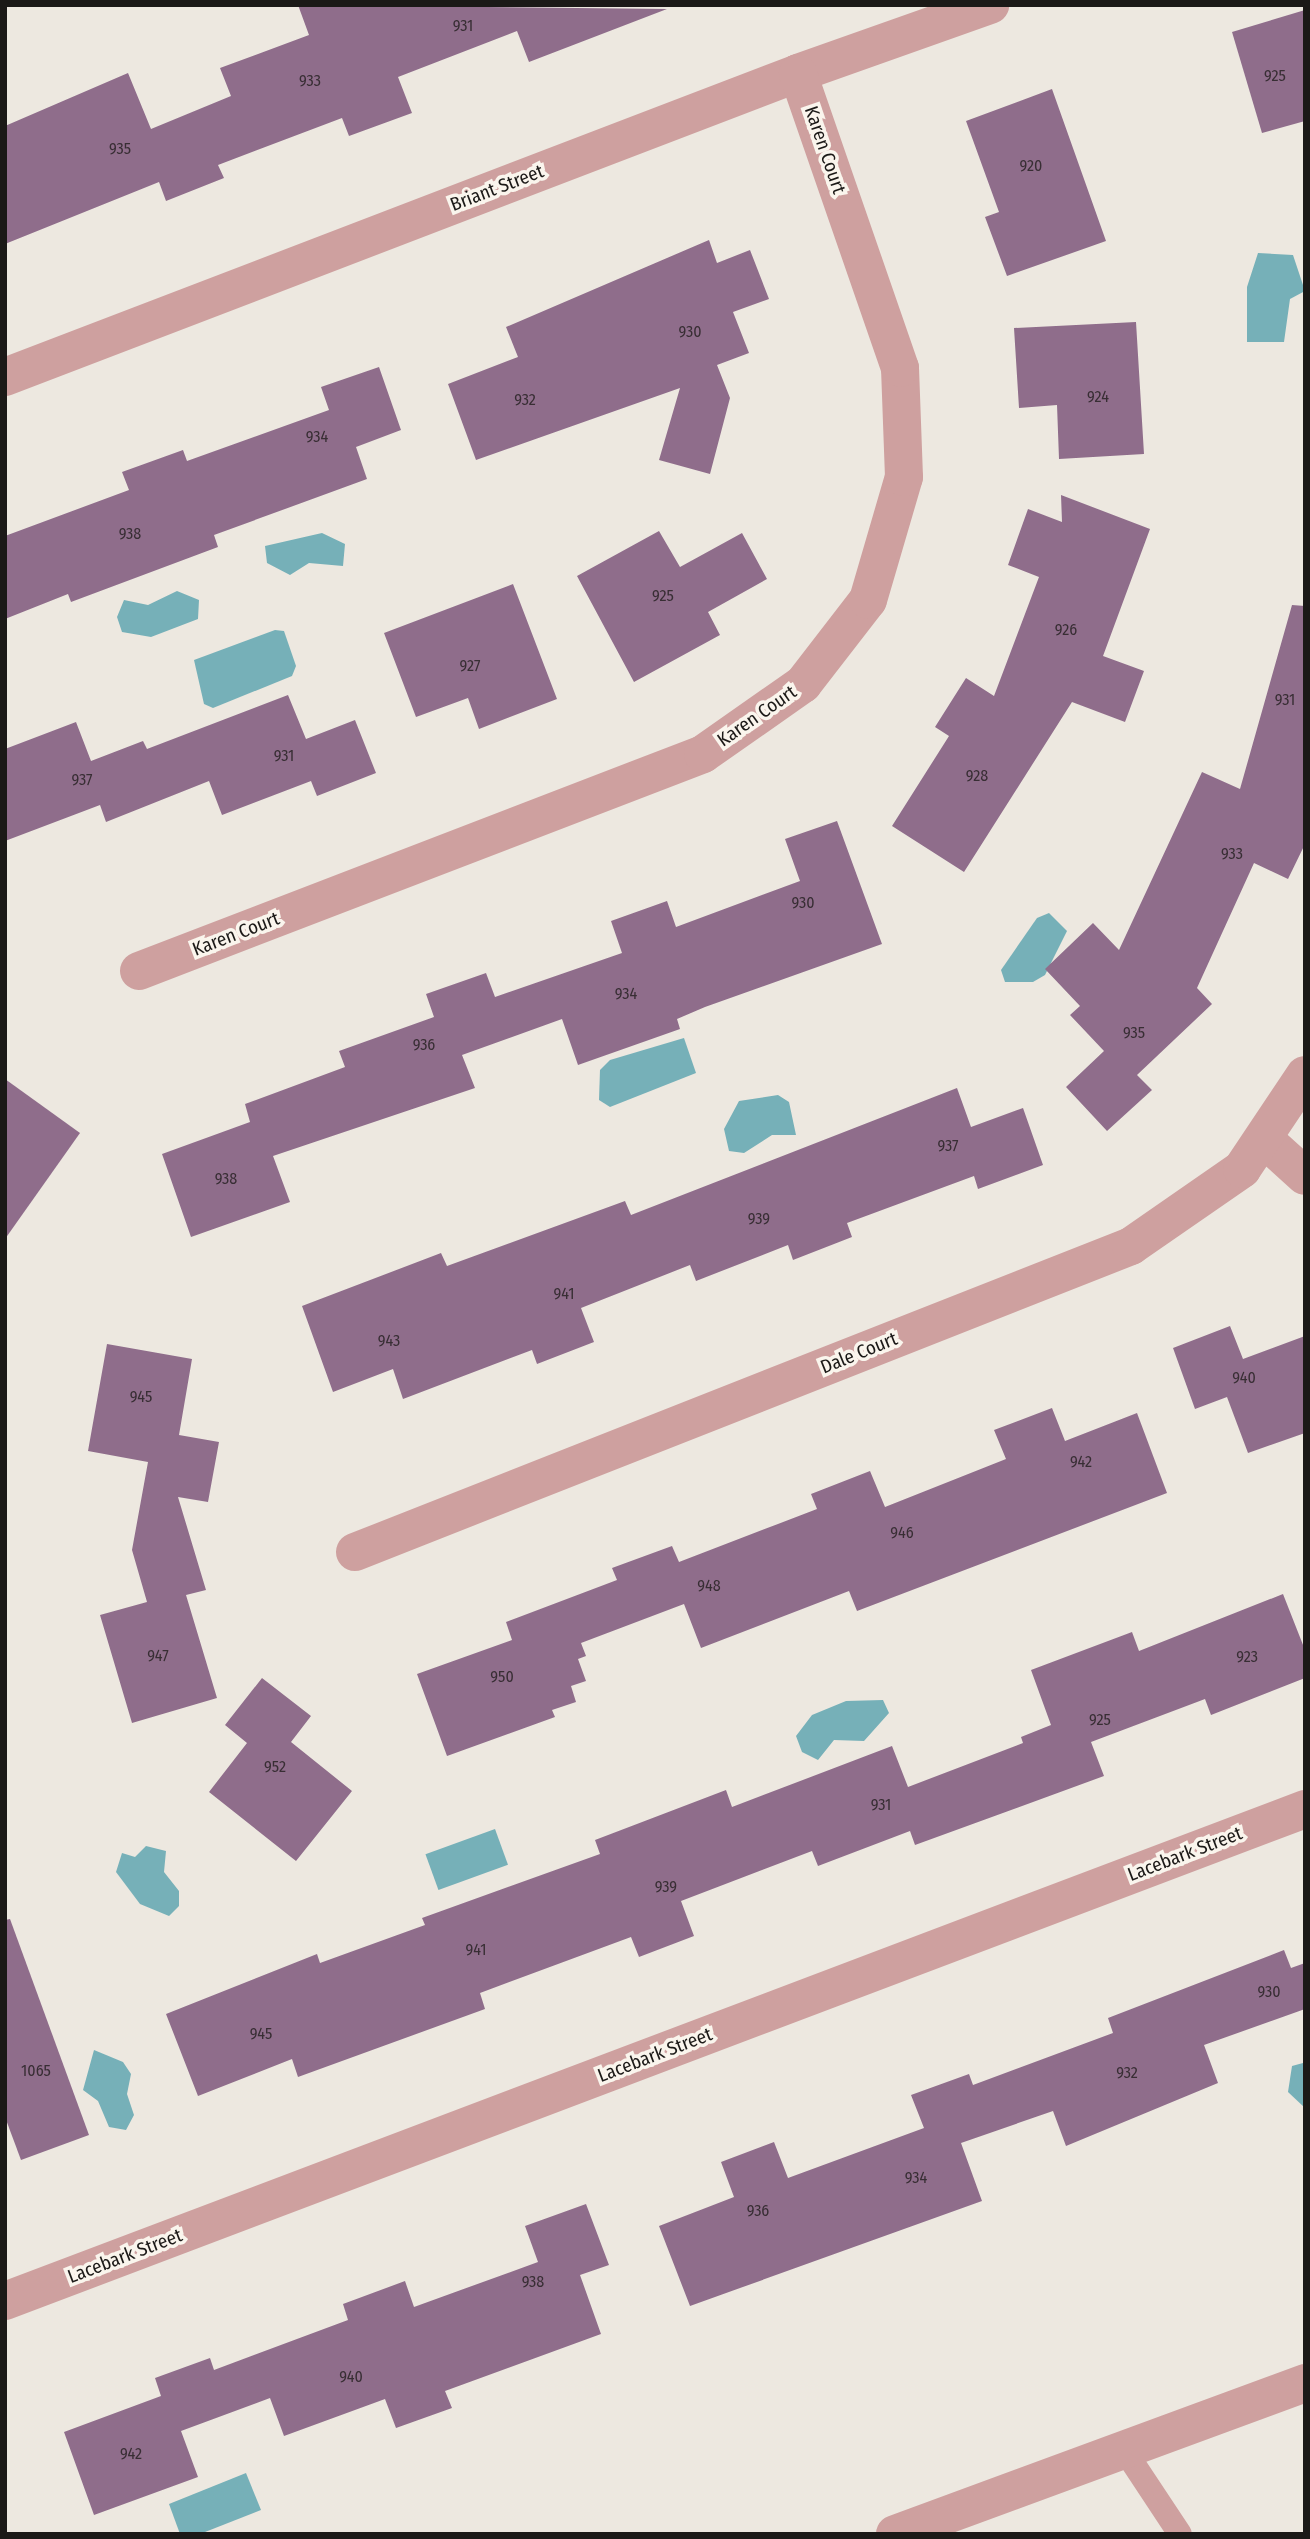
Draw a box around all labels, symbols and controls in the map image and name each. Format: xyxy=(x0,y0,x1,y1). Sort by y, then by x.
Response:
house number: 931 xyxy=(453,16,473,36)
house number: 925 xyxy=(1264,66,1286,86)
house number: 933 xyxy=(299,71,321,91)
street label: Karen Court xyxy=(799,103,851,197)
house number: 935 xyxy=(109,139,131,159)
house number: 920 xyxy=(1020,156,1042,176)
street label: Briant Street xyxy=(447,160,547,216)
house number: 930 xyxy=(678,322,702,342)
house number: 924 xyxy=(1087,387,1109,407)
house number: 932 xyxy=(514,390,536,410)
house number: 934 xyxy=(306,427,328,447)
house number: 938 xyxy=(119,524,141,544)
house number: 925 xyxy=(652,586,674,606)
house number: 926 xyxy=(1055,620,1077,640)
house number: 927 xyxy=(460,656,480,676)
street label: Karen Court xyxy=(713,680,801,752)
house number: 931 xyxy=(1275,690,1295,710)
house number: 931 xyxy=(274,746,294,766)
house number: 928 xyxy=(966,766,988,786)
house number: 937 xyxy=(71,770,93,790)
house number: 933 xyxy=(1221,844,1243,864)
house number: 930 xyxy=(791,893,815,913)
street label: Karen Court xyxy=(189,907,283,961)
house number: 934 xyxy=(615,984,637,1004)
house number: 935 xyxy=(1123,1023,1145,1043)
house number: 936 xyxy=(413,1035,435,1055)
house number: 937 xyxy=(937,1136,959,1156)
house number: 938 xyxy=(215,1169,237,1189)
house number: 939 xyxy=(748,1209,770,1229)
house number: 941 xyxy=(554,1284,574,1304)
street label: Dale Court xyxy=(817,1327,901,1379)
house number: 943 xyxy=(378,1331,400,1351)
house number: 940 xyxy=(1232,1368,1256,1388)
house number: 945 xyxy=(130,1387,152,1407)
house number: 942 xyxy=(1070,1452,1092,1472)
house number: 946 xyxy=(890,1523,914,1543)
house number: 948 xyxy=(697,1576,721,1596)
house number: 947 xyxy=(147,1646,169,1666)
house number: 923 xyxy=(1236,1647,1258,1667)
house number: 950 xyxy=(490,1667,514,1687)
house number: 925 xyxy=(1089,1710,1111,1730)
house number: 952 xyxy=(264,1757,286,1777)
house number: 931 xyxy=(871,1795,891,1815)
street label: Lacebark Street xyxy=(1125,1822,1245,1886)
house number: 939 xyxy=(655,1877,677,1897)
house number: 941 xyxy=(466,1940,486,1960)
house number: 930 xyxy=(1257,1982,1281,2002)
street label: Lacebark Street xyxy=(595,2023,715,2087)
house number: 945 xyxy=(250,2024,272,2044)
house number: 1065 xyxy=(21,2061,51,2081)
house number: 932 xyxy=(1116,2063,1138,2083)
house number: 934 xyxy=(905,2168,927,2188)
house number: 936 xyxy=(747,2201,769,2221)
street label: Lacebark Street xyxy=(65,2224,185,2288)
house number: 938 xyxy=(522,2272,544,2292)
house number: 940 xyxy=(339,2367,363,2387)
house number: 942 xyxy=(120,2444,142,2464)

